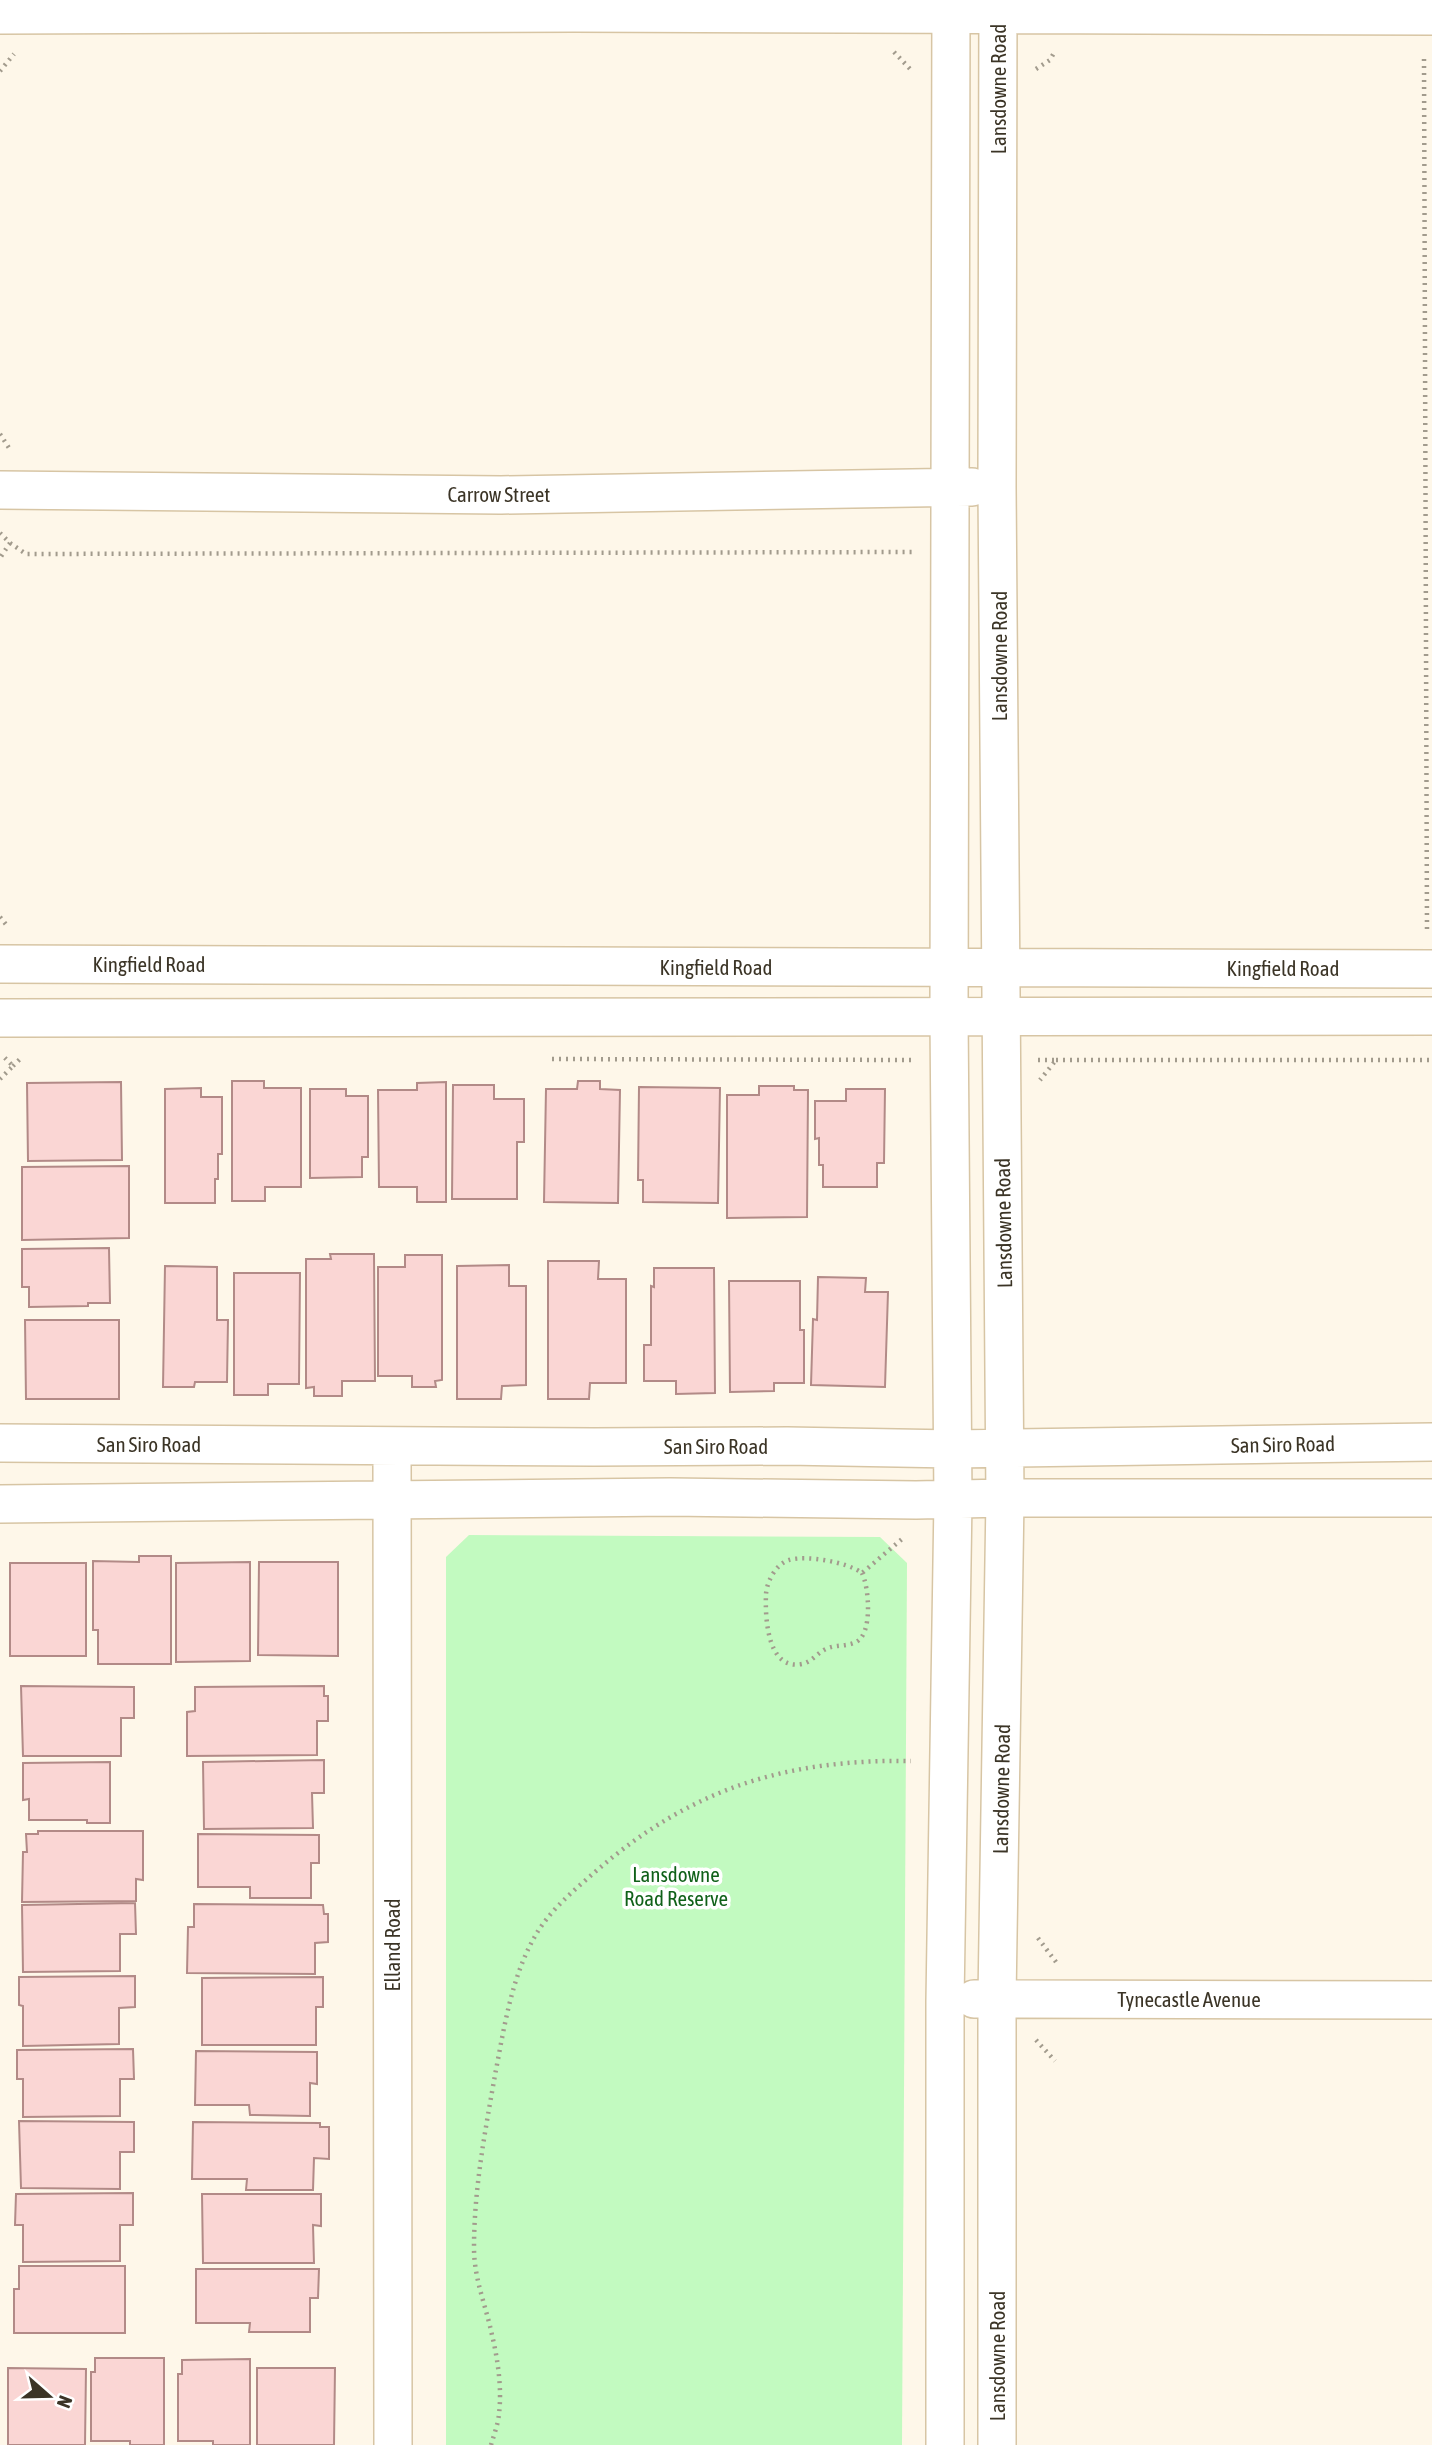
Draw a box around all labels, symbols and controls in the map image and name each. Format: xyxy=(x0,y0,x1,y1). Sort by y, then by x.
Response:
street label: Lansdowne Road xyxy=(986,24,1010,154)
street label: Carrow Street xyxy=(448,482,550,506)
street label: Lansdowne Road xyxy=(987,591,1011,721)
street label: Kingfield Road xyxy=(93,952,205,976)
street label: Kingfield Road xyxy=(660,955,772,979)
street label: Kingfield Road xyxy=(1227,956,1339,980)
street label: Lansdowne Road xyxy=(990,1158,1016,1288)
street label: San Siro Road xyxy=(1231,1431,1335,1457)
street label: San Siro Road xyxy=(97,1432,201,1456)
street label: San Siro Road xyxy=(664,1434,768,1458)
street label: Lansdowne Road xyxy=(988,1724,1014,1854)
park label: Lansdowne Road Reserve xyxy=(624,1862,728,1910)
street label: Elland Road xyxy=(380,1899,404,1991)
street label: Tynecastle Avenue xyxy=(1117,1987,1261,2011)
street label: Lansdowne Road xyxy=(985,2291,1009,2421)
north arrow xyxy=(14,2361,84,2431)
text: N xyxy=(53,2393,77,2411)

